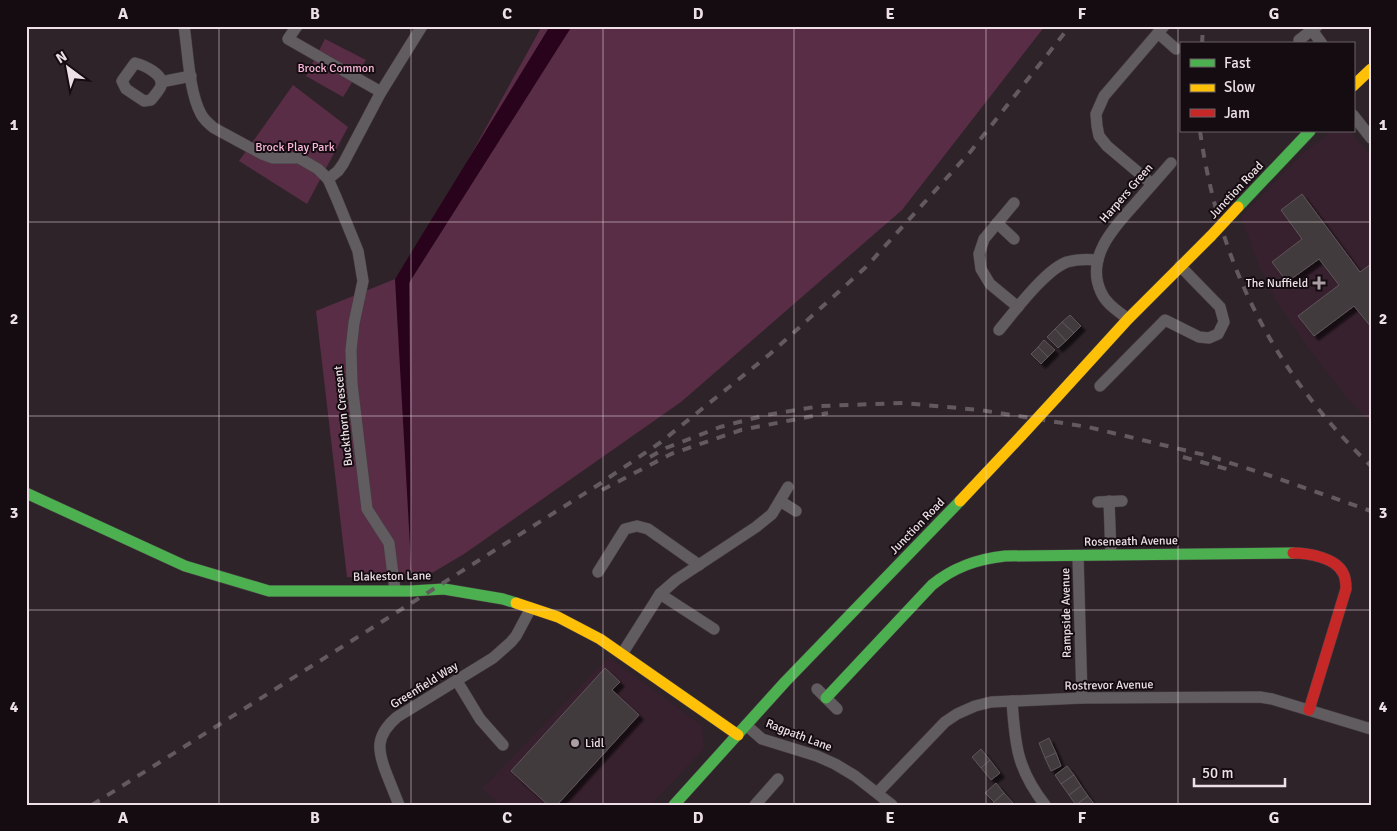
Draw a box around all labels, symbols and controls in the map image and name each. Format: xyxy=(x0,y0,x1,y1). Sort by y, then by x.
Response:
text: A xyxy=(118,4,129,24)
text: B xyxy=(310,4,320,24)
text: C xyxy=(502,4,512,24)
text: D xyxy=(693,4,704,24)
text: E xyxy=(885,4,895,24)
text: F xyxy=(1078,4,1087,24)
text: G xyxy=(1269,4,1279,24)
north arrow xyxy=(42,42,92,92)
legend xyxy=(1180,42,1354,132)
text: N xyxy=(53,48,70,67)
text: Fast xyxy=(1224,54,1251,72)
park label: Brock Common xyxy=(297,61,375,76)
text: Slow xyxy=(1224,78,1255,96)
text: Jam xyxy=(1224,104,1250,122)
text: 1 xyxy=(10,115,19,135)
text: 1 xyxy=(1379,115,1388,135)
park label: Brock Play Park xyxy=(255,140,335,155)
street label: Junction Road xyxy=(1206,159,1267,222)
street label: Harpers Green xyxy=(1097,161,1156,226)
place label: The Nuffield xyxy=(1246,276,1308,291)
marker: The Nuffield xyxy=(1312,276,1326,290)
text: 2 xyxy=(10,309,18,329)
text: 2 xyxy=(1379,309,1387,329)
street label: Buckthorn Crescent xyxy=(331,365,356,467)
street label: Junction Road xyxy=(887,495,948,558)
text: 3 xyxy=(10,503,18,523)
text: 3 xyxy=(1379,503,1387,523)
street label: Roseneath Avenue xyxy=(1084,533,1178,550)
street label: Blakeston Lane xyxy=(353,568,431,585)
street label: Rampside Avenue xyxy=(1058,568,1075,658)
street label: Greenfield Way xyxy=(388,658,461,712)
street label: Rostrevor Avenue xyxy=(1064,677,1154,694)
text: 4 xyxy=(10,697,19,717)
text: 4 xyxy=(1379,697,1388,717)
street label: Ragpath Lane xyxy=(763,716,834,755)
place label: Lidl xyxy=(585,736,605,751)
marker: Lidl xyxy=(569,737,581,749)
scale bar xyxy=(1194,756,1286,788)
text: 50 m xyxy=(1202,764,1233,782)
text: A xyxy=(118,808,129,828)
text: B xyxy=(310,808,320,828)
text: C xyxy=(502,808,512,828)
text: D xyxy=(693,808,704,828)
text: E xyxy=(885,808,895,828)
text: F xyxy=(1078,808,1087,828)
text: G xyxy=(1269,808,1279,828)

